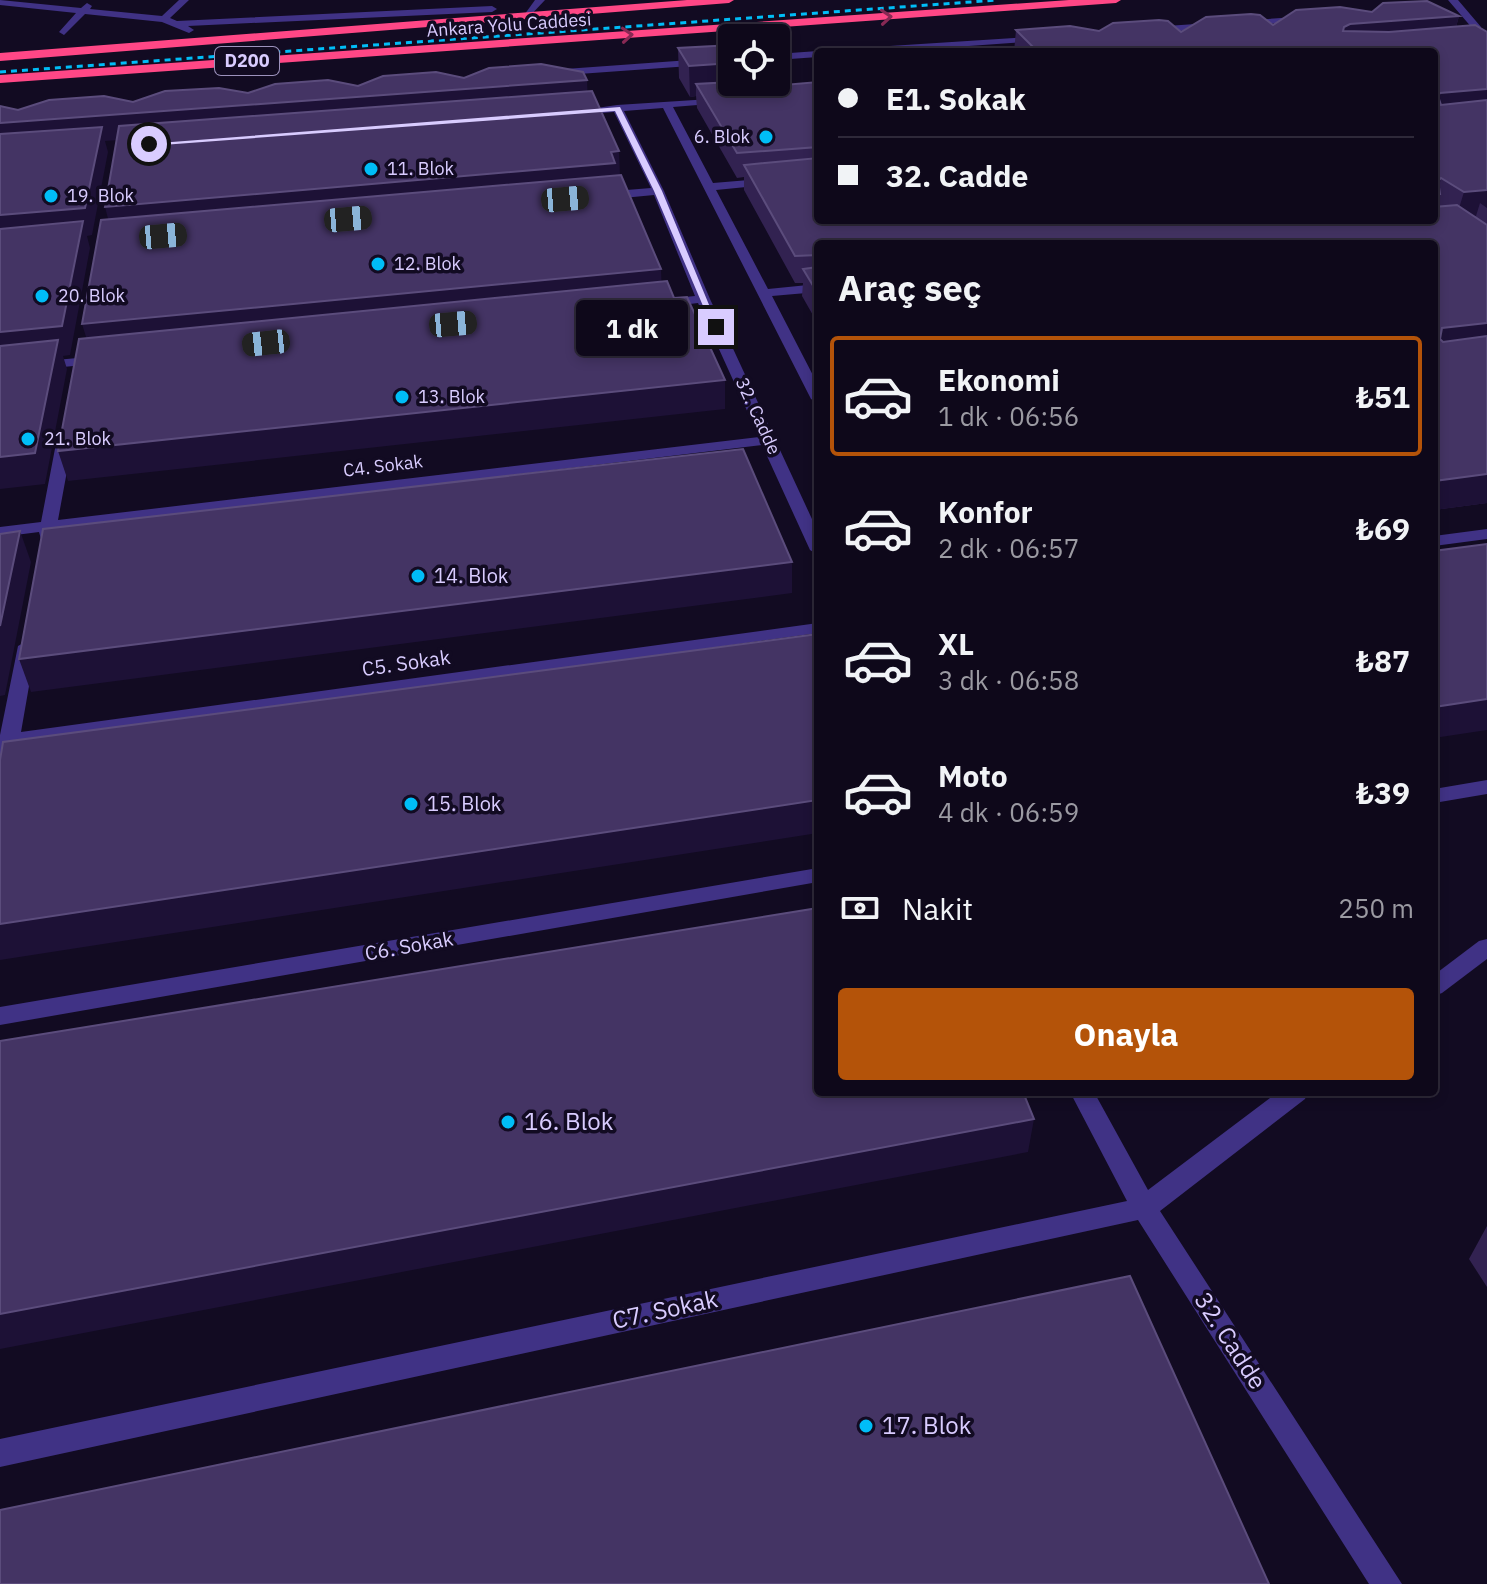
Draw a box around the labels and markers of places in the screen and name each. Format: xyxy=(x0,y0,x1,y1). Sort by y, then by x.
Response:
place label: 6. Blok xyxy=(694,125,751,148)
marker: 6. Blok xyxy=(757,128,775,146)
place label: 11. Blok xyxy=(387,157,454,180)
marker: 11. Blok xyxy=(362,160,380,178)
place label: 19. Blok xyxy=(67,184,134,207)
marker: 19. Blok xyxy=(42,187,60,205)
place label: 12. Blok xyxy=(394,252,461,275)
marker: 12. Blok xyxy=(369,255,387,273)
place label: 20. Blok xyxy=(58,284,125,307)
marker: 20. Blok xyxy=(33,287,51,305)
place label: 13. Blok xyxy=(418,385,485,408)
marker: 13. Blok xyxy=(393,388,411,406)
place label: 21. Blok xyxy=(44,427,111,450)
marker: 21. Blok xyxy=(19,430,37,448)
place label: 14. Blok xyxy=(434,562,509,589)
marker: 14. Blok xyxy=(409,567,427,585)
place label: 15. Blok xyxy=(427,790,502,817)
marker: 15. Blok xyxy=(402,795,420,813)
place label: 16. Blok xyxy=(524,1105,614,1137)
marker: 16. Blok xyxy=(499,1113,517,1131)
place label: 17. Blok xyxy=(882,1409,972,1441)
marker: 17. Blok xyxy=(857,1417,875,1435)

